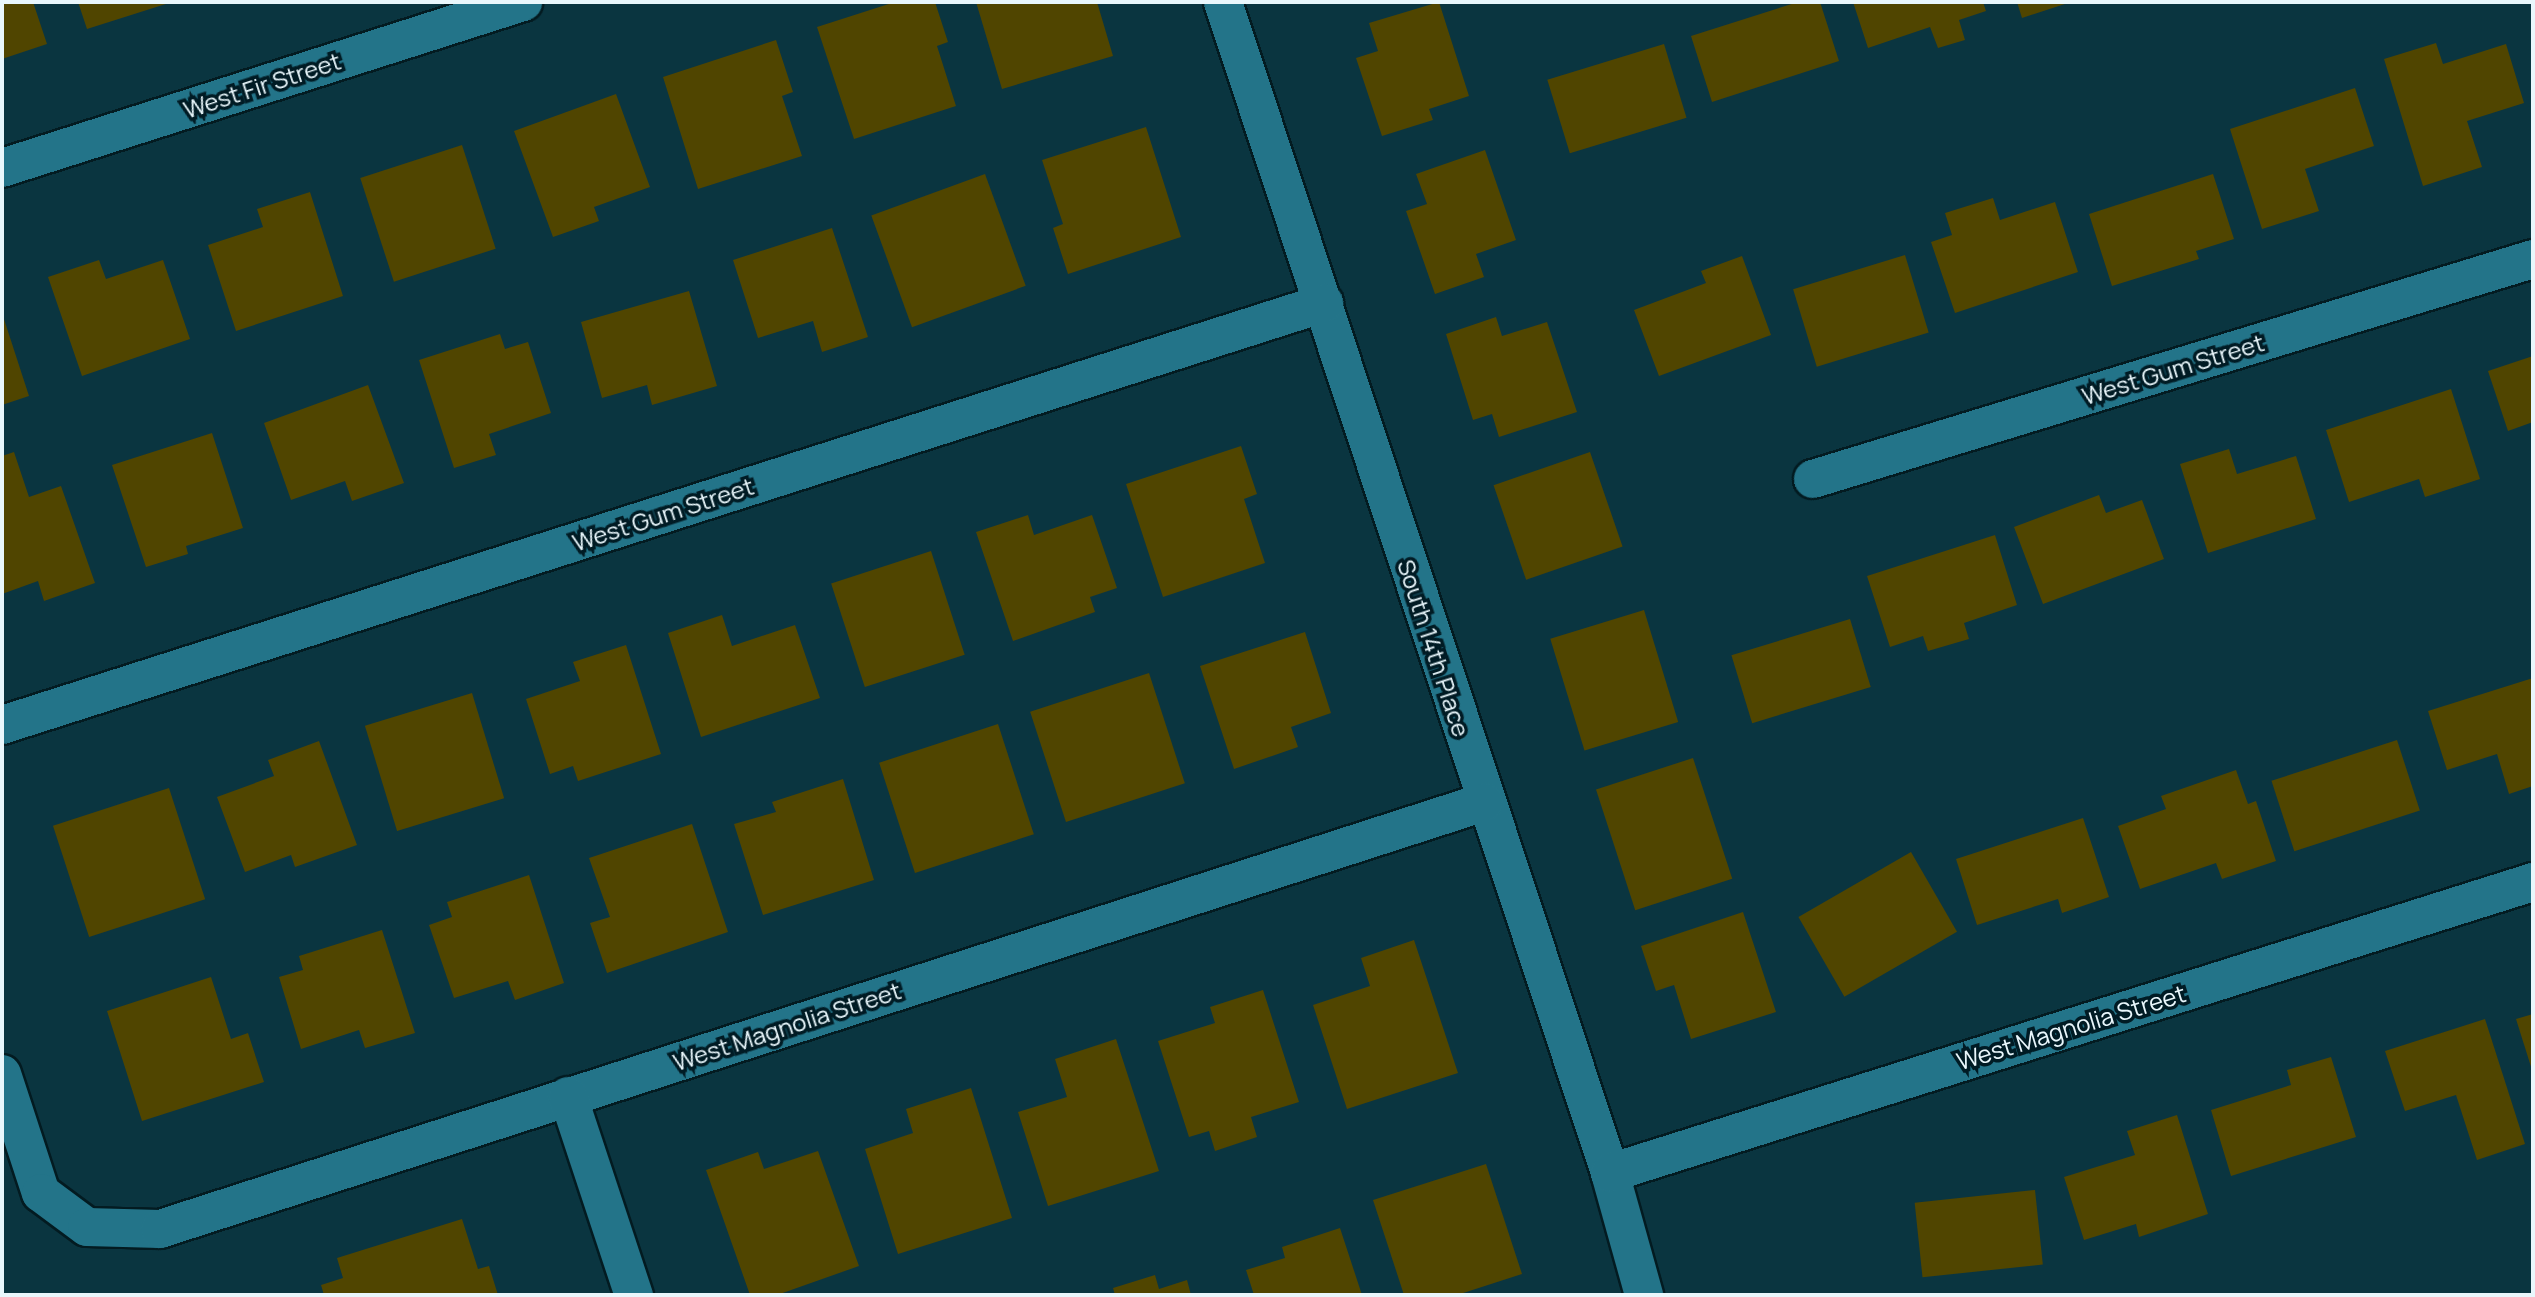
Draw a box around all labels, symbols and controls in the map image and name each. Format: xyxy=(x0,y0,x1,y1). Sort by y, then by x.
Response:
street label: West Fir Street xyxy=(180,46,344,124)
street label: West Gum Street xyxy=(2078,328,2268,410)
street label: West Gum Street xyxy=(569,471,757,557)
street label: South 14th Place xyxy=(1392,556,1476,740)
street label: West Magnolia Street xyxy=(669,976,905,1076)
street label: West Magnolia Street xyxy=(1953,978,2189,1076)

